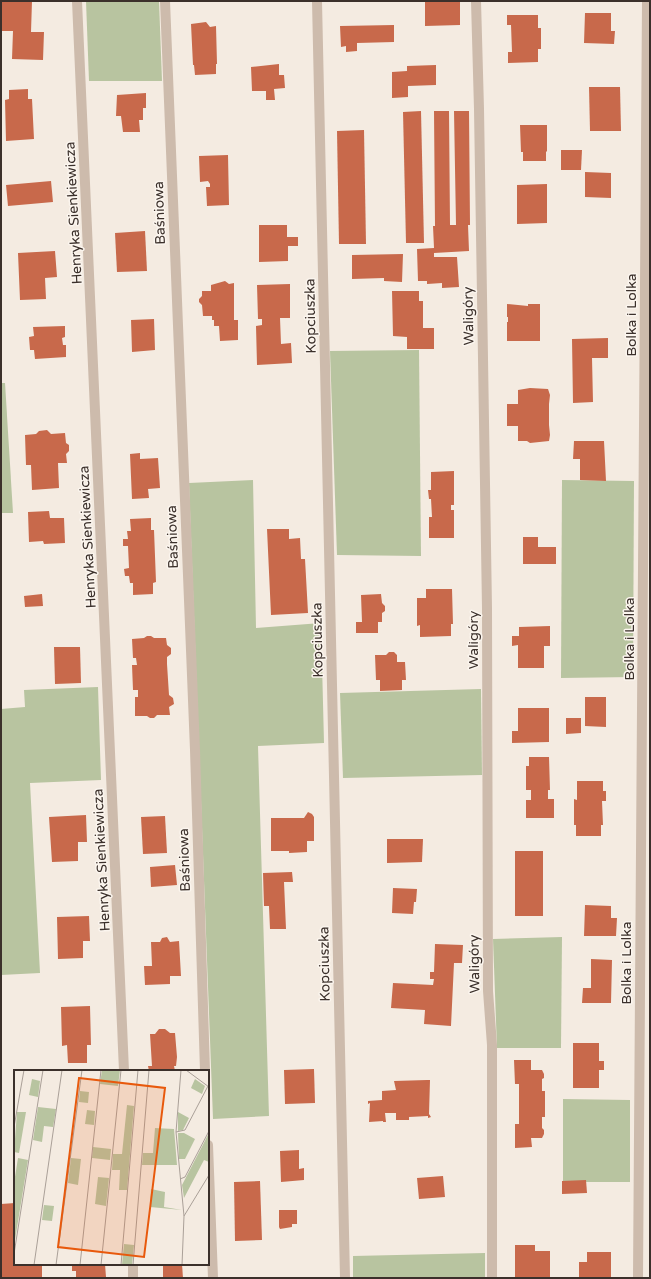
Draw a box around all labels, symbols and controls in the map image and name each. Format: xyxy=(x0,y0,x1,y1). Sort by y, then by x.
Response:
street label: Henryka Sienkiewicza xyxy=(61,141,86,285)
street label: Baśniowa xyxy=(150,181,169,245)
street label: Bolka i Lolka xyxy=(623,273,640,357)
street label: Kopciuszka xyxy=(301,278,320,354)
street label: Waligóry xyxy=(459,286,478,345)
street label: Henryka Sienkiewicza xyxy=(75,465,100,609)
street label: Baśniowa xyxy=(163,505,182,569)
street label: Bolka i Lolka xyxy=(621,597,638,681)
street label: Kopciuszka xyxy=(308,602,327,678)
street label: Waligóry xyxy=(465,610,482,669)
street label: Henryka Sienkiewicza xyxy=(89,788,114,932)
street label: Baśniowa xyxy=(175,828,194,892)
street label: Bolka i Lolka xyxy=(618,921,635,1005)
street label: Kopciuszka xyxy=(315,926,334,1002)
street label: Waligóry xyxy=(465,934,484,993)
inset map xyxy=(14,1070,209,1265)

